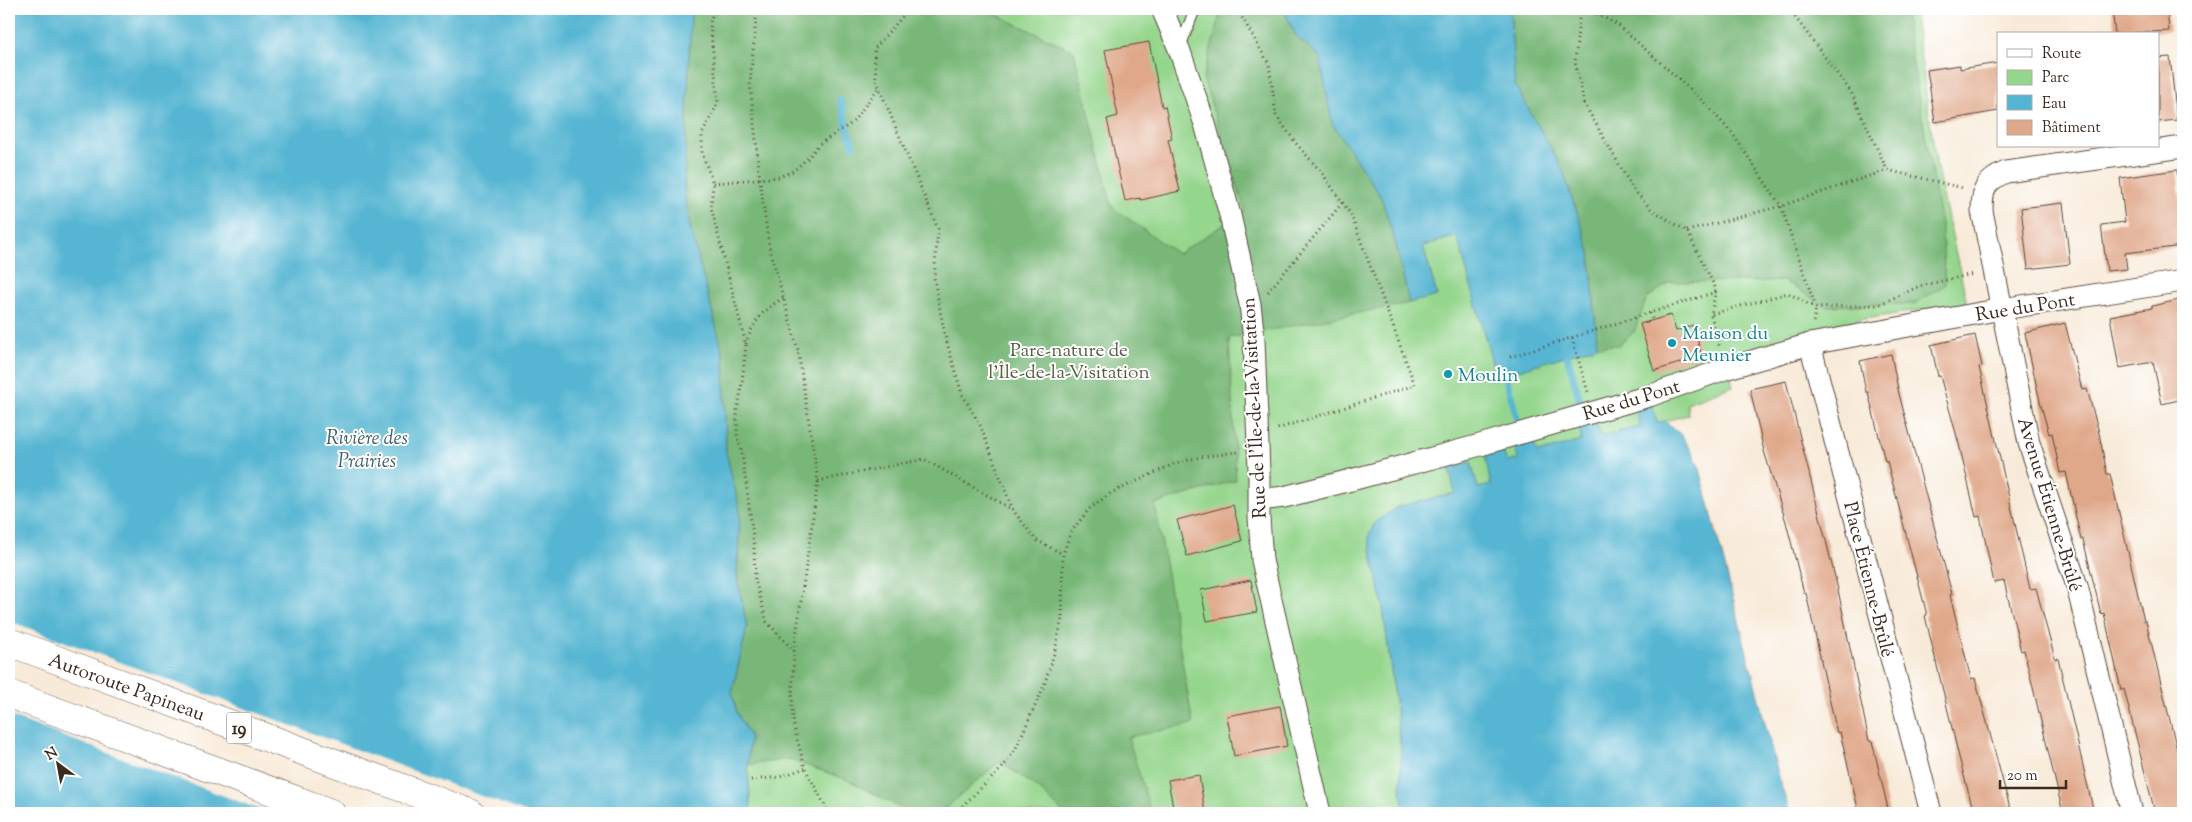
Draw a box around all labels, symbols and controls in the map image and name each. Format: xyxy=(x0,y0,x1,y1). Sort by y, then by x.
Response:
legend xyxy=(1997,32,2160,148)
text: Route xyxy=(2042,44,2081,65)
text: Parc xyxy=(2042,68,2070,89)
text: Eau xyxy=(2042,94,2067,115)
text: Bâtiment xyxy=(2042,118,2101,139)
street label: Rue du Pont xyxy=(1974,287,2078,330)
street label: Rue de l'Île-de-la-Visitation xyxy=(1236,296,1275,519)
place label: Maison du Meunier xyxy=(1682,321,1768,370)
marker: Maison du Meunier xyxy=(1666,337,1678,349)
park label: Parc-nature de l'Île-de-la-Visitation xyxy=(988,338,1150,387)
place label: Moulin xyxy=(1458,363,1518,390)
marker: Moulin xyxy=(1442,368,1454,380)
street label: Rue du Pont xyxy=(1580,374,1684,429)
street label: Avenue Étienne-Brûlé xyxy=(2009,414,2088,595)
water label: Rivière des Prairies xyxy=(326,425,408,477)
street label: Place Étienne-Brûlé xyxy=(1835,499,1900,660)
street label: Autoroute Papineau xyxy=(44,647,208,729)
road number: 19 xyxy=(226,712,252,744)
north arrow xyxy=(32,740,82,790)
text: N xyxy=(42,743,62,766)
scale bar xyxy=(2000,757,2066,789)
text: 20 m xyxy=(2007,766,2038,787)

